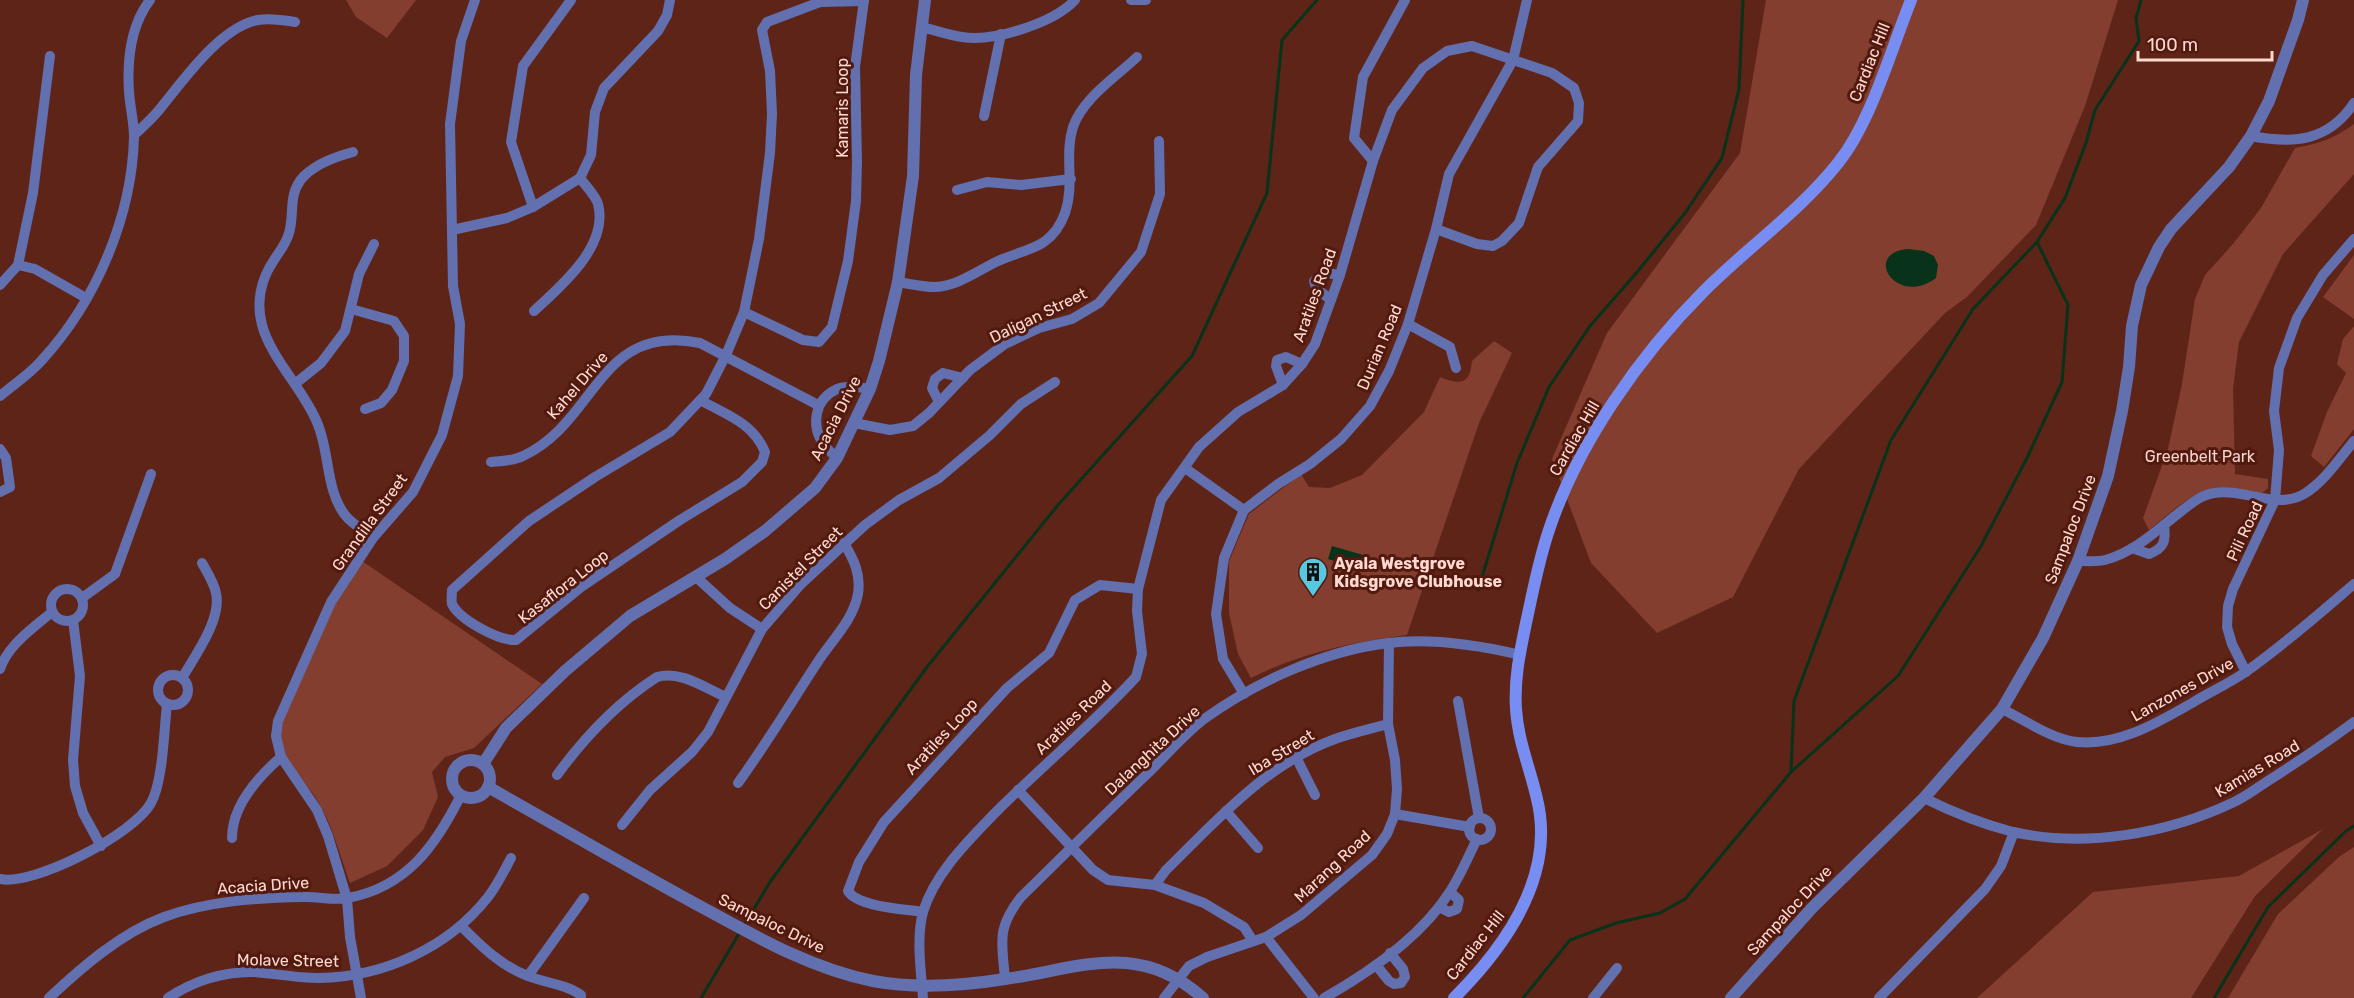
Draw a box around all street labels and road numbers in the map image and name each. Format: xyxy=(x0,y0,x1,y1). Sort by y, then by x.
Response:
street label: Cardiac Hill xyxy=(1845,20,1894,104)
street label: Kamaris Loop xyxy=(833,58,852,158)
street label: Aratiles Road xyxy=(1289,246,1340,345)
street label: Daligan Street xyxy=(986,284,1090,347)
street label: Durian Road xyxy=(1353,302,1406,393)
street label: Kahel Drive xyxy=(543,348,612,423)
street label: Acacia Drive xyxy=(806,373,865,464)
street label: Cardiac Hill xyxy=(1545,397,1604,479)
street label: Grandilla Street xyxy=(328,470,411,575)
street label: Sampaloc Drive xyxy=(2041,472,2100,587)
street label: Pili Road xyxy=(2222,498,2267,564)
street label: Canistel Street xyxy=(755,523,846,614)
street label: Kasaflora Loop xyxy=(514,545,612,628)
street label: Lanzones Drive xyxy=(2128,653,2237,725)
street label: Aratiles Road xyxy=(1031,676,1115,758)
street label: Aratiles Loop xyxy=(901,694,981,778)
street label: Dalanghita Drive xyxy=(1101,701,1204,799)
street label: Iba Street xyxy=(1245,726,1317,779)
street label: Kamias Road xyxy=(2212,736,2303,801)
street label: Marang Road xyxy=(1290,826,1374,907)
street label: Sampaloc Drive xyxy=(1743,862,1836,959)
street label: Acacia Drive xyxy=(216,873,310,898)
street label: Sampaloc Drive xyxy=(716,890,828,957)
street label: Cardiac Hill xyxy=(1442,907,1509,984)
street label: Molave Street xyxy=(237,950,339,971)

